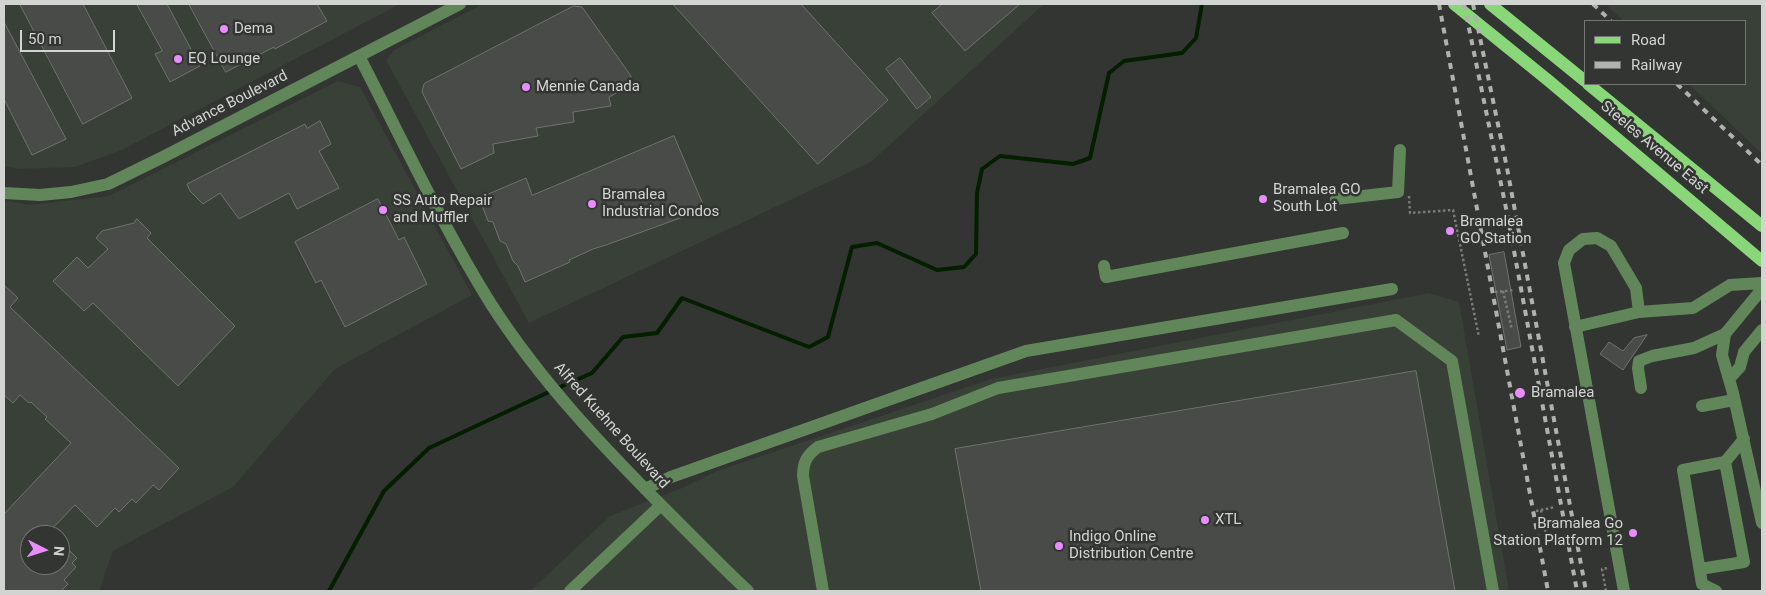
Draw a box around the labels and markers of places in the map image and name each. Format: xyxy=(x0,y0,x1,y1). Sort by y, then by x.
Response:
place label: Dema xyxy=(234,20,273,38)
marker: Dema xyxy=(218,23,230,35)
place label: EQ Lounge xyxy=(188,50,260,68)
marker: EQ Lounge xyxy=(172,53,184,65)
place label: Mennie Canada xyxy=(536,78,640,96)
marker: Mennie Canada xyxy=(520,81,532,93)
place label: Bramalea GO South Lot xyxy=(1273,181,1361,216)
place label: Bramalea Industrial Condos xyxy=(602,186,719,221)
place label: SS Auto Repair and Muffler xyxy=(393,192,492,227)
marker: Bramalea GO South Lot xyxy=(1257,193,1269,205)
marker: Bramalea Industrial Condos xyxy=(586,198,598,210)
marker: SS Auto Repair and Muffler xyxy=(377,204,389,216)
place label: Bramalea GO Station xyxy=(1460,213,1532,248)
marker: Bramalea GO Station xyxy=(1444,225,1456,237)
place label: Bramalea xyxy=(1531,384,1594,402)
marker: Bramalea xyxy=(1513,386,1527,400)
place label: XTL xyxy=(1215,511,1241,529)
marker: XTL xyxy=(1199,514,1211,526)
place label: Bramalea Go Station Platform 12 xyxy=(1493,515,1623,550)
marker: Bramalea Go Station Platform 12 xyxy=(1627,527,1639,539)
place label: Indigo Online Distribution Centre xyxy=(1069,528,1193,563)
marker: Indigo Online Distribution Centre xyxy=(1053,540,1065,552)

